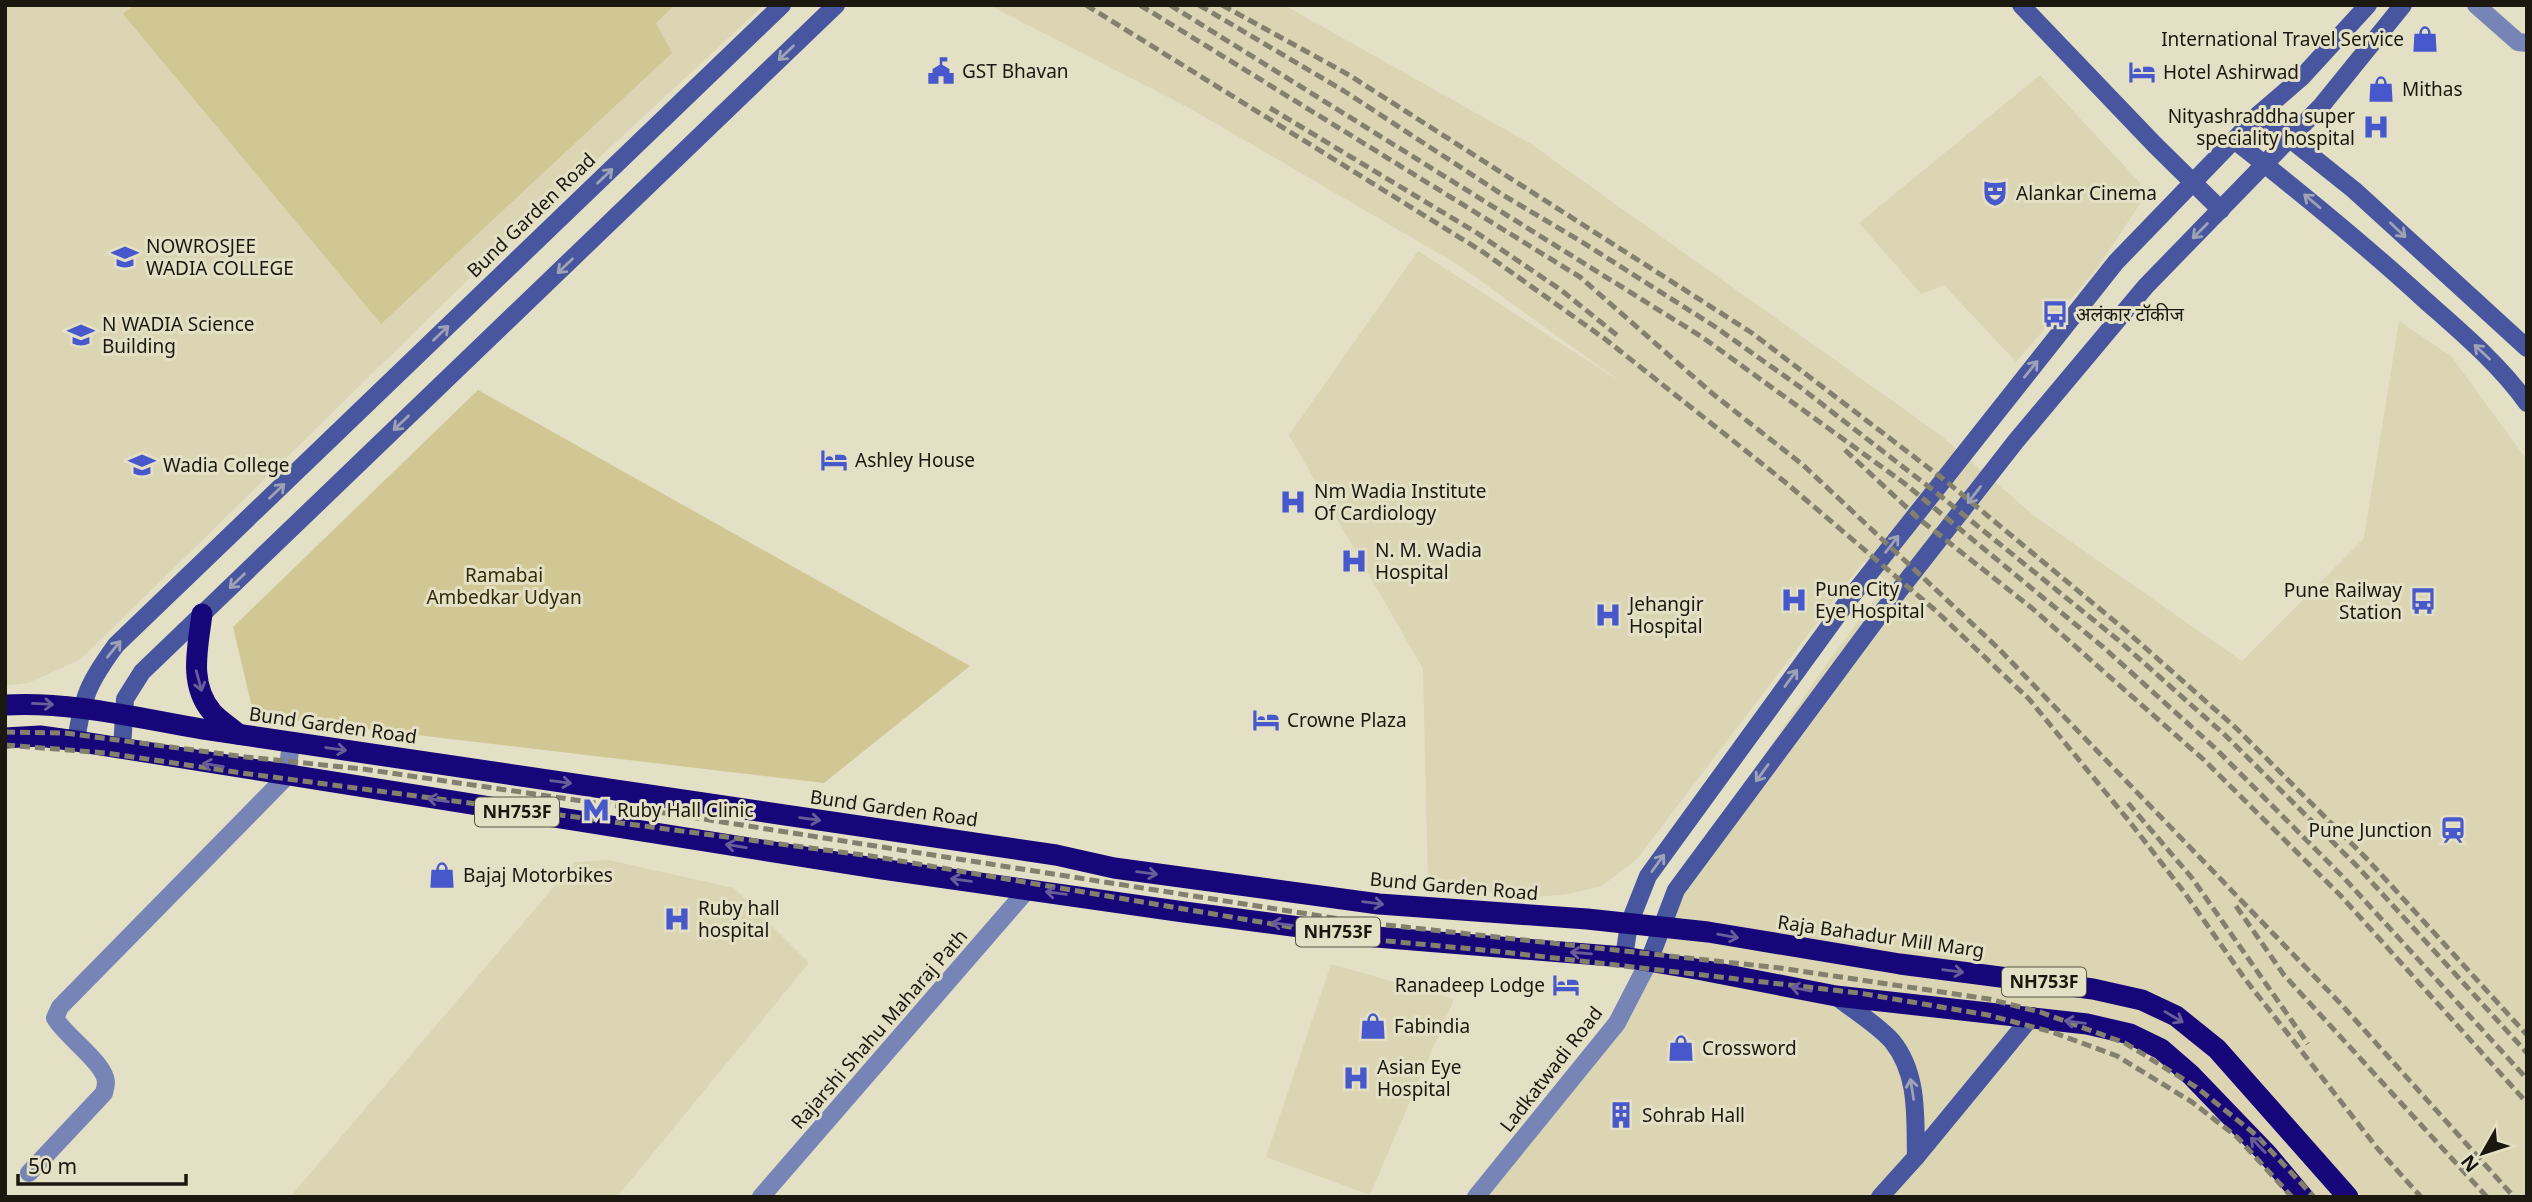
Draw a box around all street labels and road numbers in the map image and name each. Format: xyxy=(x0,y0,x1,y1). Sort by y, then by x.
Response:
street label: Bund Garden Road xyxy=(461,147,601,283)
street label: Bund Garden Road xyxy=(247,700,419,750)
street label: Bund Garden Road xyxy=(808,783,980,833)
road number: NH753F xyxy=(475,798,559,826)
street label: Bund Garden Road xyxy=(1369,866,1539,906)
street label: Raja Bahadur Mill Marg xyxy=(1776,909,1986,963)
road number: NH753F xyxy=(1296,917,1380,946)
street label: Rajarshi Shahu Maharaj Path xyxy=(785,924,973,1134)
road number: NH753F xyxy=(2002,967,2086,996)
street label: Ladkatwadi Road xyxy=(1494,1001,1608,1137)

